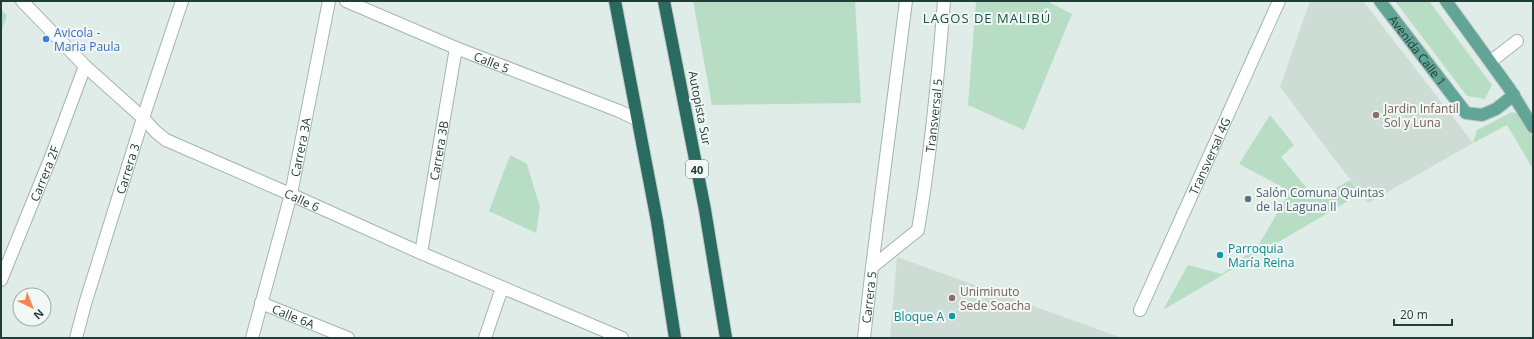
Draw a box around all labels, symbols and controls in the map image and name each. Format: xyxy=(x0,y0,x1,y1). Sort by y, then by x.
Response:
district label: LAGOS DE MALIBÚ xyxy=(923,9,1051,27)
street label: Avenida Calle 1 xyxy=(1385,11,1450,89)
place label: Avicola - Maria Paula xyxy=(54,24,120,55)
marker: Avicola - Maria Paula xyxy=(41,34,51,44)
street label: Calle 5 xyxy=(471,47,512,76)
street label: Autopista Sur xyxy=(684,69,716,147)
street label: Transversal 5 xyxy=(921,78,946,154)
place label: Jardin Infantil Sol y Luna xyxy=(1383,100,1459,131)
marker: Jardin Infantil Sol y Luna xyxy=(1371,110,1381,120)
street label: Transversal 4G xyxy=(1185,115,1234,197)
street label: Carrera 3A xyxy=(286,116,314,178)
street label: Carrera 3B xyxy=(425,119,452,182)
street label: Carrera 3 xyxy=(111,141,143,196)
street label: Carrera 2F xyxy=(25,143,63,204)
road number: 40 xyxy=(686,160,708,178)
street label: Calle 6 xyxy=(282,184,323,215)
place label: Salón Comuna Quintas de la Laguna II xyxy=(1256,184,1384,215)
marker: Salón Comuna Quintas de la Laguna II xyxy=(1243,194,1253,204)
place label: Parroquia María Reina xyxy=(1228,240,1294,271)
marker: Parroquia María Reina xyxy=(1215,250,1225,260)
street label: Carrera 5 xyxy=(857,270,880,324)
place label: Uniminuto Sede Soacha xyxy=(960,283,1031,314)
north arrow xyxy=(12,287,52,327)
marker: Uniminuto Sede Soacha xyxy=(947,293,957,303)
street label: Calle 6A xyxy=(270,300,318,332)
scale bar xyxy=(1394,301,1452,327)
text: N xyxy=(31,306,48,323)
text: 20 m xyxy=(1400,306,1428,323)
place label: Bloque A xyxy=(894,308,944,325)
marker: Bloque A xyxy=(947,311,957,321)

